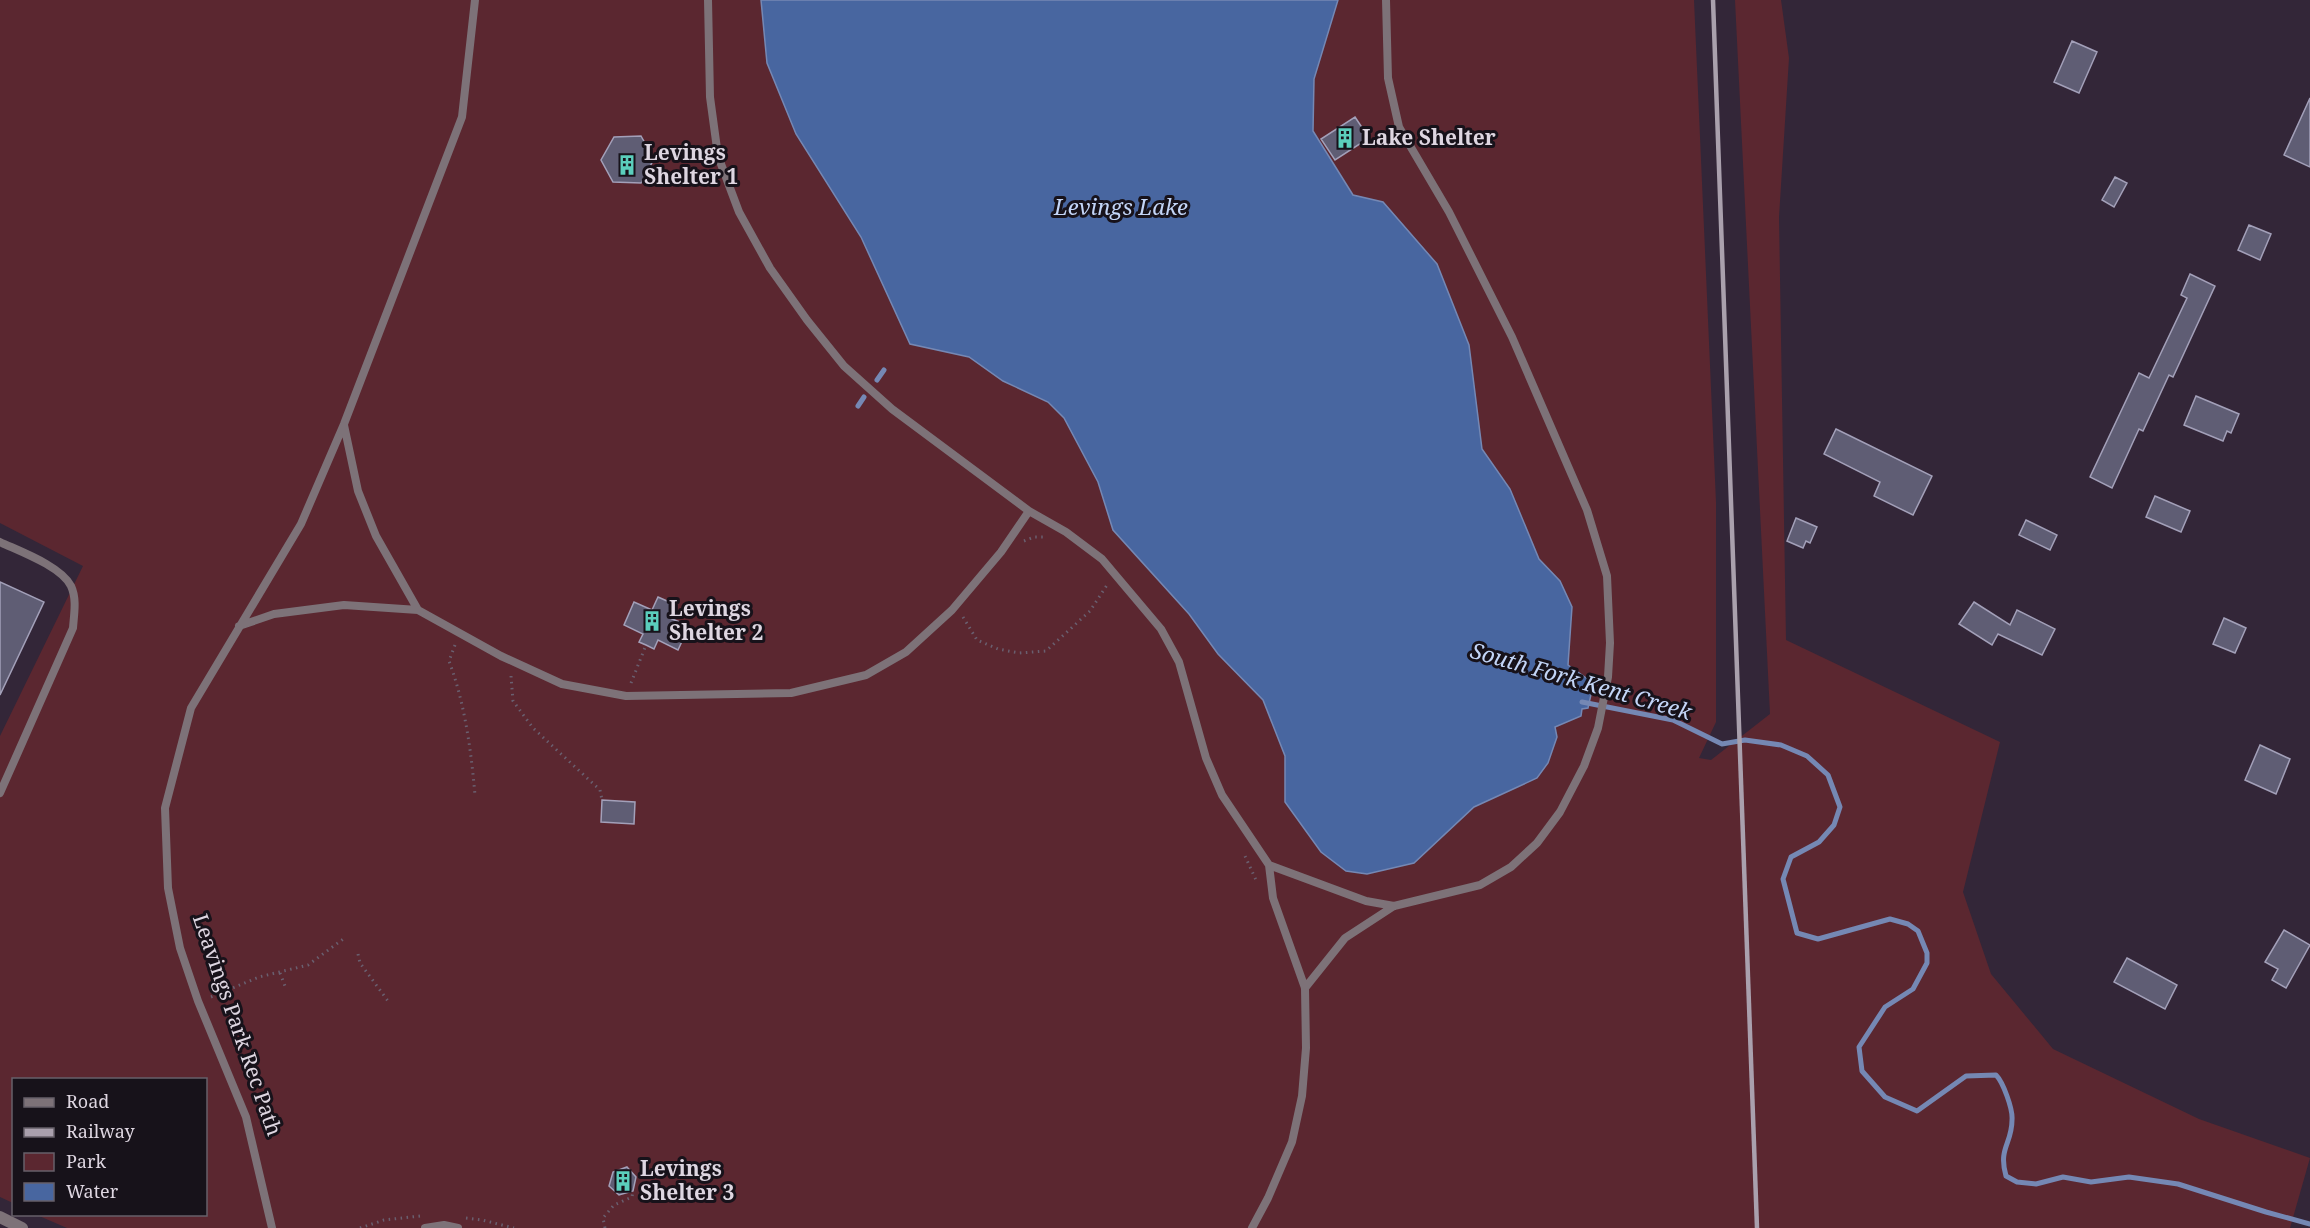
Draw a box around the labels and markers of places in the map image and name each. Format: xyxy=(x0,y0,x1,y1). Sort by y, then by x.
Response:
place label: Lake Shelter xyxy=(1362,123,1496,151)
building icon: Lake Shelter xyxy=(1333,126,1357,150)
place label: Levings Shelter 1 xyxy=(644,138,738,190)
building icon: Levings Shelter 1 xyxy=(615,153,639,177)
place label: Levings Shelter 2 xyxy=(669,594,763,646)
building icon: Levings Shelter 2 xyxy=(640,609,664,633)
place label: Levings Shelter 3 xyxy=(640,1154,734,1206)
building icon: Levings Shelter 3 xyxy=(611,1169,635,1193)

